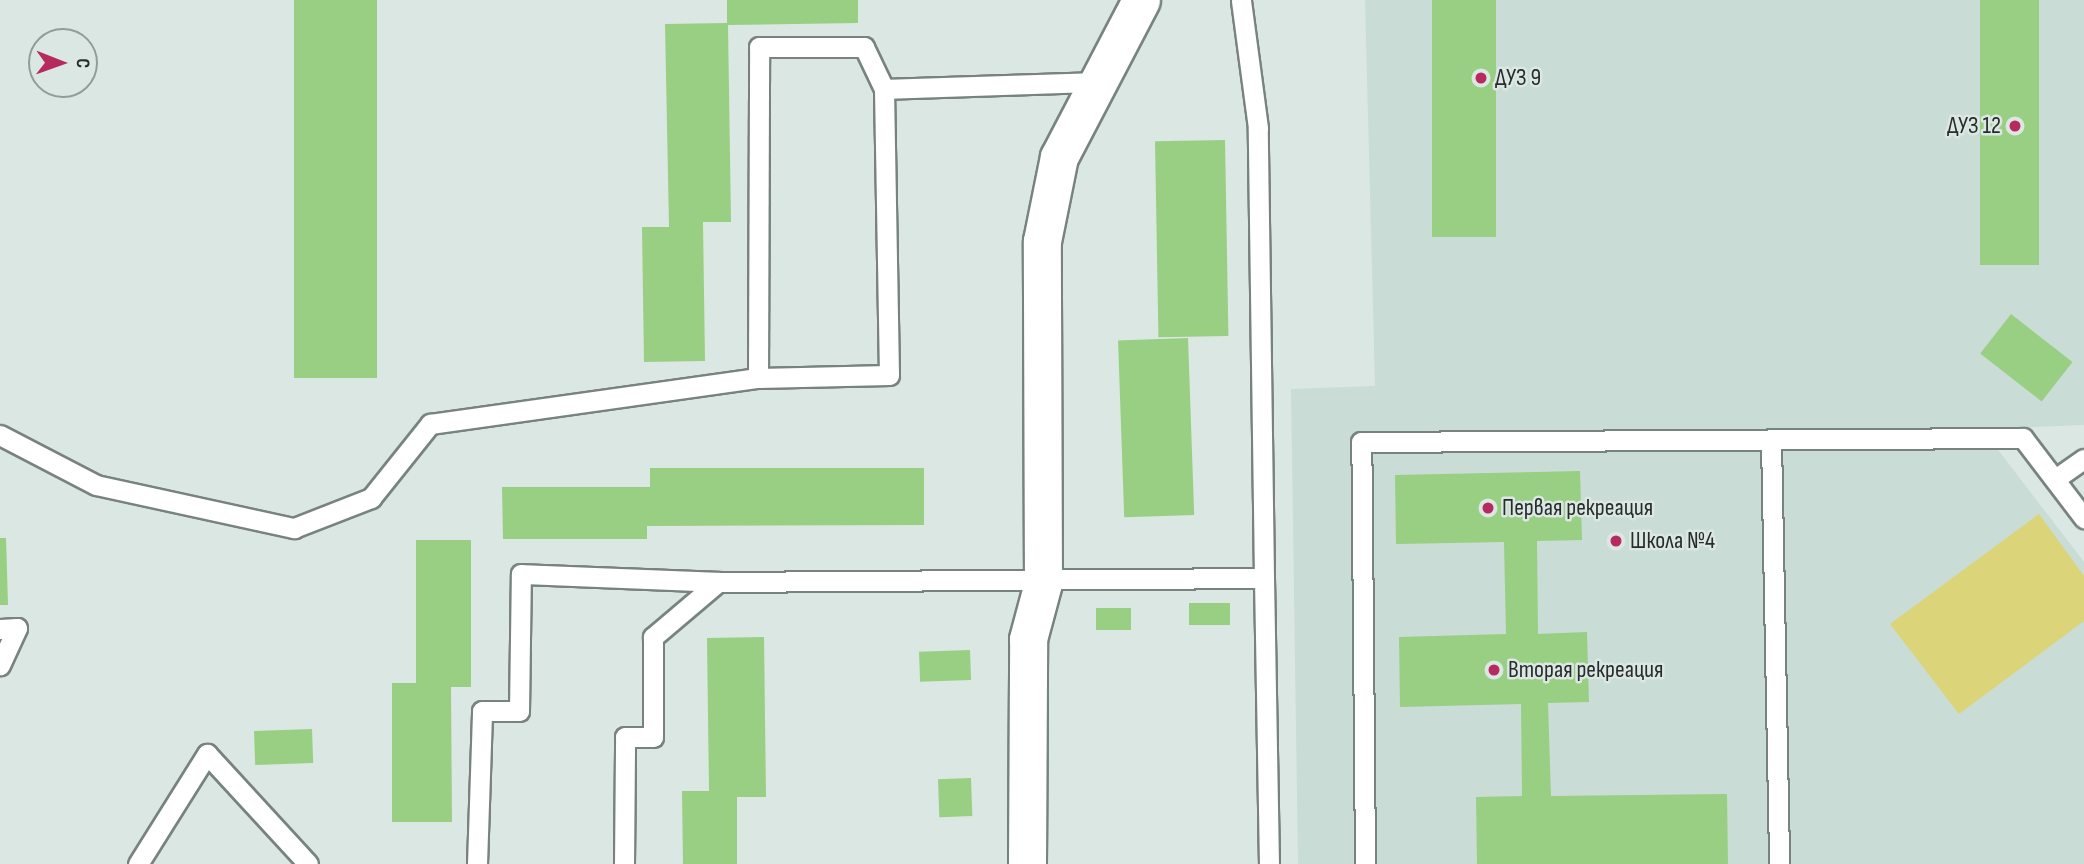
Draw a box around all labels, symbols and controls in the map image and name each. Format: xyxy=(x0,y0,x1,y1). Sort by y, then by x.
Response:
north arrow xyxy=(28,28,98,98)
text: С xyxy=(71,58,94,68)
place label: ДУЗ 9 xyxy=(1495,64,1541,92)
marker: ДУЗ 9 xyxy=(1473,70,1489,86)
place label: ДУЗ 12 xyxy=(1947,112,2001,140)
marker: ДУЗ 12 xyxy=(2007,118,2023,134)
place label: Первая рекреация xyxy=(1502,494,1653,522)
marker: Первая рекреация xyxy=(1480,500,1496,516)
place label: Школа №4 xyxy=(1630,527,1715,555)
marker: Школа №4 xyxy=(1608,533,1624,549)
place label: Вторая рекреация xyxy=(1508,656,1663,684)
marker: Вторая рекреация xyxy=(1486,662,1502,678)

